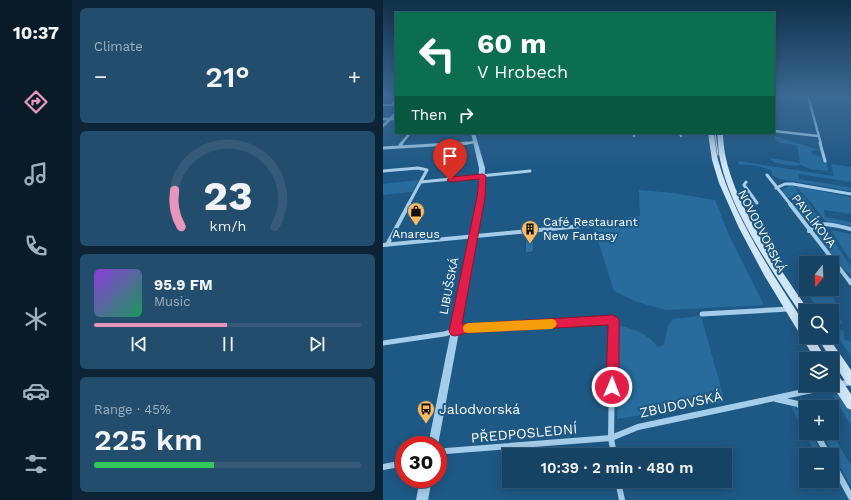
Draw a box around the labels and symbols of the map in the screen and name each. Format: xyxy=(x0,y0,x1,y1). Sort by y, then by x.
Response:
pin xyxy=(433,139,467,180)
street label: NOVODVORSKÁ xyxy=(735,187,789,275)
street label: PAVLÍKOVA xyxy=(789,192,839,250)
shop icon: Anareus xyxy=(406,201,426,226)
place label: Café Restaurant New Fantasy xyxy=(543,215,638,243)
building icon: Café Restaurant New Fantasy xyxy=(520,219,540,244)
place label: Anareus xyxy=(392,227,440,241)
street label: LIBUŠSKÁ xyxy=(437,256,461,316)
north arrow xyxy=(799,256,839,296)
position arrow xyxy=(591,366,633,408)
street label: ZBUDOVSKÁ xyxy=(638,387,724,421)
bus stop icon: Jalodvorská xyxy=(416,399,436,424)
place label: Jalodvorská xyxy=(439,401,520,417)
street label: PŘEDPOSLEDNÍ xyxy=(470,420,578,446)
speed limit sign: 30 xyxy=(395,436,447,488)

